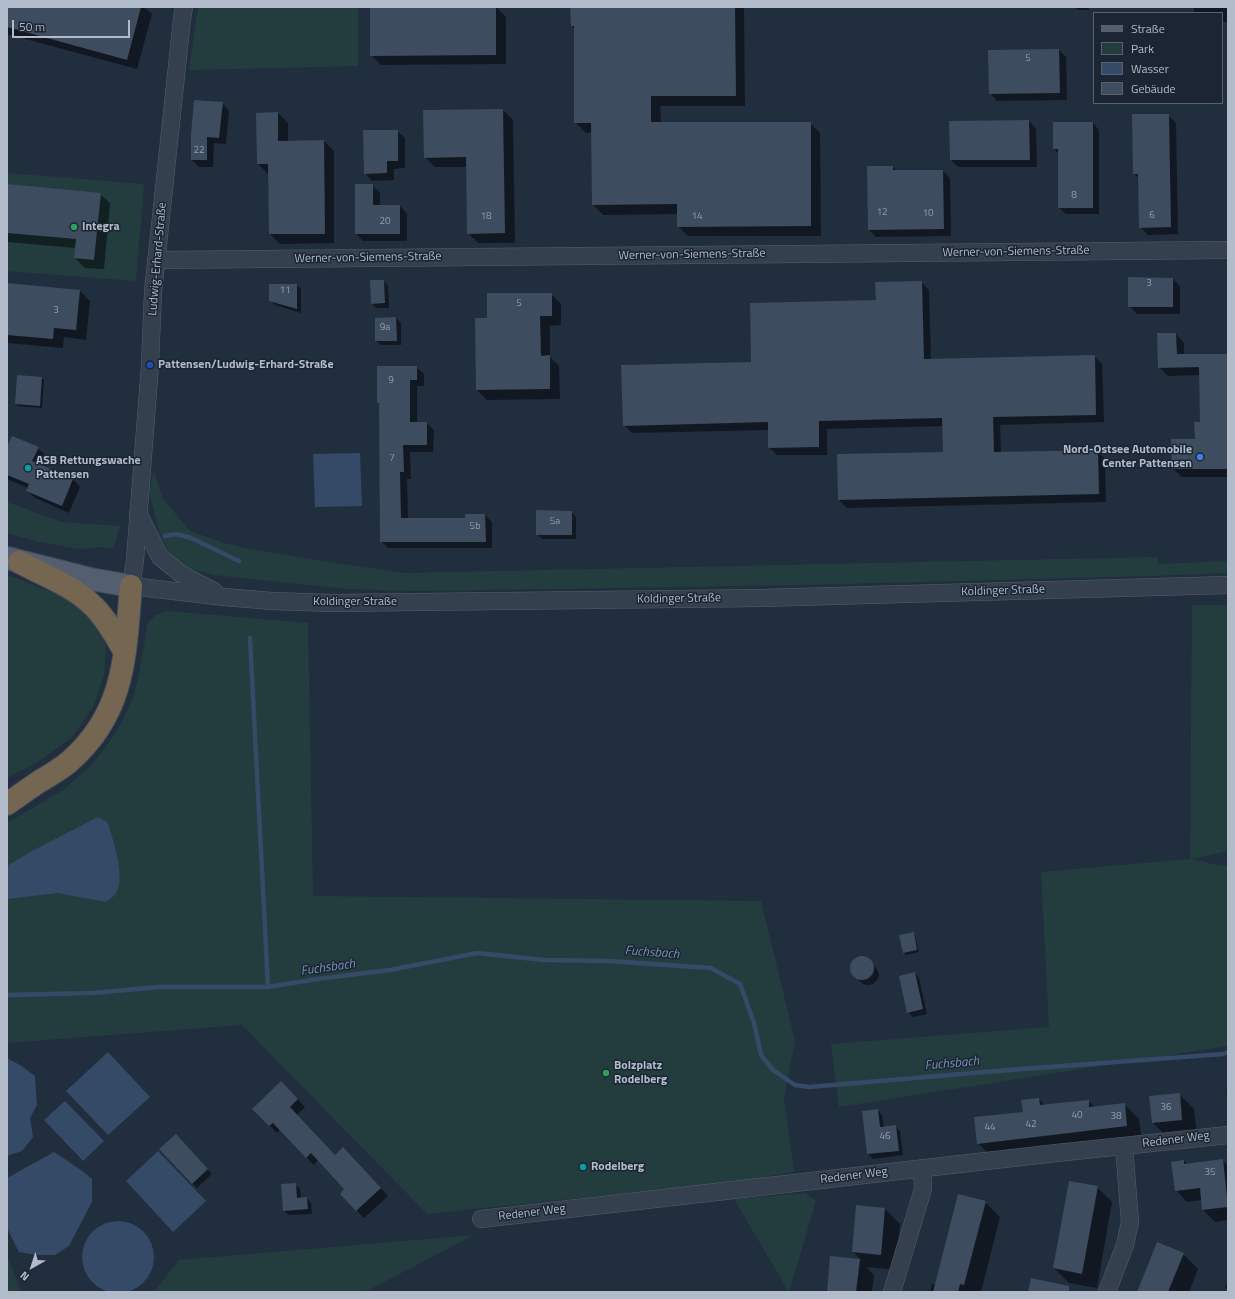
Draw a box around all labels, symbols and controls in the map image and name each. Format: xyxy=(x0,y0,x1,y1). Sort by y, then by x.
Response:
scale bar xyxy=(14,12,132,38)
legend xyxy=(1093,12,1223,104)
text: 50 m xyxy=(19,17,45,36)
text: Straße xyxy=(1131,19,1165,38)
text: Park xyxy=(1131,39,1154,58)
house number: 5 xyxy=(1025,53,1031,65)
text: Wasser xyxy=(1131,59,1169,78)
text: Gebäude xyxy=(1131,79,1176,98)
house number: 22 xyxy=(193,145,205,157)
house number: 8 xyxy=(1071,190,1077,202)
street label: Ludwig-Erhard-Straße xyxy=(146,202,170,316)
house number: 12 xyxy=(876,207,888,219)
house number: 10 xyxy=(922,208,934,220)
house number: 6 xyxy=(1149,210,1155,222)
house number: 18 xyxy=(480,211,492,223)
house number: 14 xyxy=(691,211,703,223)
house number: 20 xyxy=(379,216,391,228)
place label: Integra xyxy=(82,220,120,234)
marker: Integra xyxy=(69,222,79,232)
street label: Werner-von-Siemens-Straße xyxy=(942,244,1090,260)
street label: Werner-von-Siemens-Straße xyxy=(618,247,766,263)
street label: Werner-von-Siemens-Straße xyxy=(294,250,442,266)
house number: 3 xyxy=(1146,278,1152,290)
house number: 11 xyxy=(279,285,291,297)
house number: 5 xyxy=(516,298,522,310)
house number: 3 xyxy=(53,305,59,317)
house number: 9a xyxy=(380,322,390,334)
place label: Pattensen/Ludwig-Erhard-Straße xyxy=(158,358,334,372)
marker: Pattensen/Ludwig-Erhard-Straße xyxy=(145,360,155,370)
house number: 9 xyxy=(388,375,394,387)
place label: Nord-Ostsee Automobile Center Pattensen xyxy=(1063,443,1192,471)
marker: Nord-Ostsee Automobile Center Pattensen xyxy=(1195,452,1205,462)
house number: 7 xyxy=(389,453,395,465)
place label: ASB Rettungswache Pattensen xyxy=(36,454,141,482)
marker: ASB Rettungswache Pattensen xyxy=(23,463,33,473)
house number: 5a xyxy=(550,516,560,528)
house number: 5b xyxy=(470,521,480,533)
street label: Koldinger Straße xyxy=(961,582,1045,600)
street label: Koldinger Straße xyxy=(637,591,721,607)
street label: Koldinger Straße xyxy=(313,595,397,609)
water label: Fuchsbach xyxy=(624,943,680,963)
water label: Fuchsbach xyxy=(300,956,356,980)
water label: Fuchsbach xyxy=(924,1054,980,1074)
place label: Bolzplatz Rodelberg xyxy=(614,1059,667,1087)
marker: Bolzplatz Rodelberg xyxy=(601,1068,611,1078)
house number: 36 xyxy=(1160,1102,1172,1114)
house number: 40 xyxy=(1071,1110,1083,1122)
house number: 38 xyxy=(1110,1111,1122,1123)
house number: 42 xyxy=(1025,1119,1037,1131)
house number: 44 xyxy=(984,1122,996,1134)
street label: Redener Weg xyxy=(1142,1129,1210,1151)
house number: 46 xyxy=(879,1131,891,1143)
place label: Rodelberg xyxy=(591,1160,644,1174)
marker: Rodelberg xyxy=(578,1162,588,1172)
street label: Redener Weg xyxy=(820,1165,888,1187)
house number: 35 xyxy=(1204,1167,1216,1179)
street label: Redener Weg xyxy=(498,1202,566,1224)
north arrow xyxy=(12,1247,52,1287)
text: N xyxy=(16,1268,32,1285)

